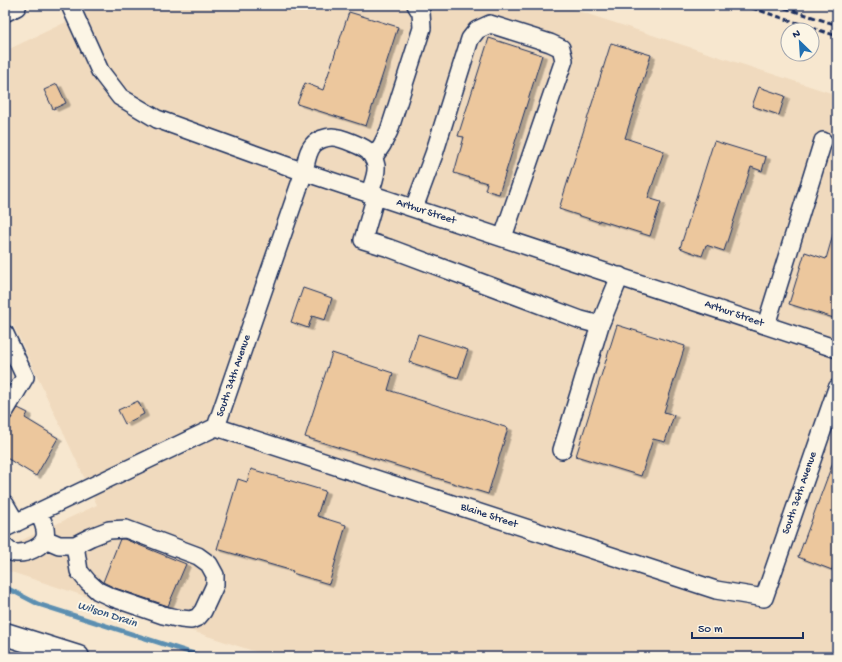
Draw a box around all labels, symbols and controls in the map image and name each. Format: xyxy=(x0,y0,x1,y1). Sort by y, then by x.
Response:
north arrow xyxy=(780,22,820,62)
text: N xyxy=(791,28,802,42)
street label: Arthur Street xyxy=(395,197,459,228)
street label: Arthur Street xyxy=(703,298,767,330)
street label: South 34th Avenue xyxy=(214,333,254,419)
street label: South 36th Avenue xyxy=(780,450,820,536)
street label: Blaine Street xyxy=(458,501,521,531)
water label: Wilson Drain xyxy=(76,599,139,631)
scale bar xyxy=(692,614,803,640)
text: 50 m xyxy=(698,623,723,637)

